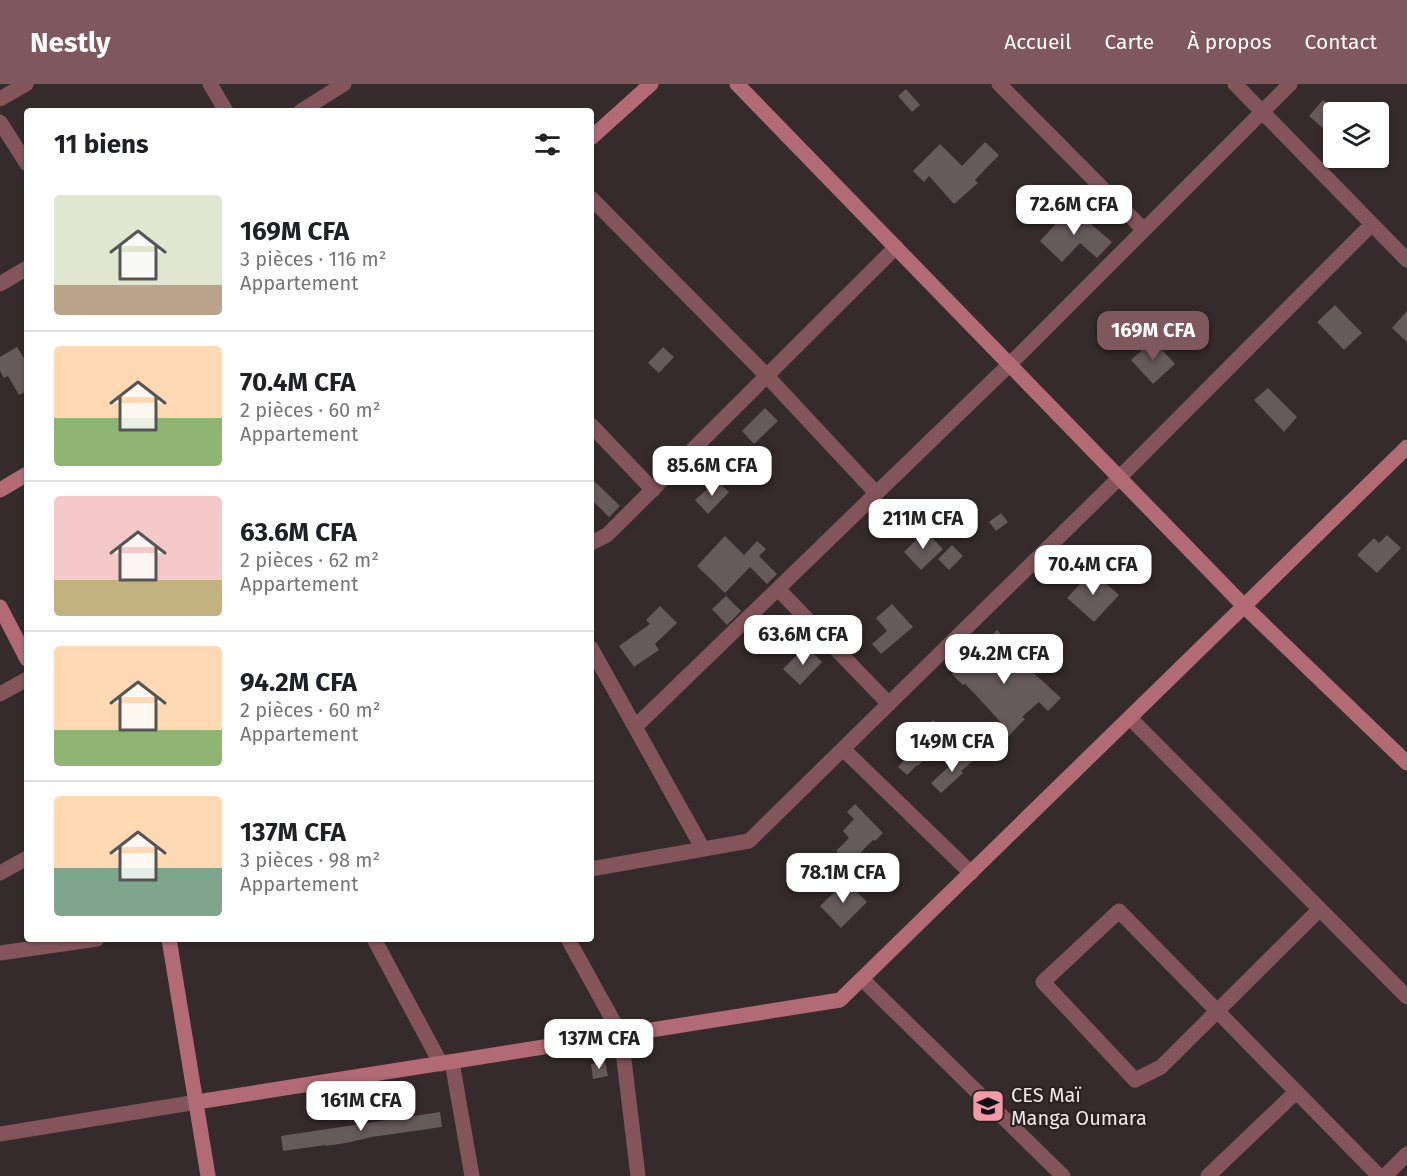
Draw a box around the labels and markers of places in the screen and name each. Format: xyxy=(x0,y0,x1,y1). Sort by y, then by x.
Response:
pin: 72.6M CFA xyxy=(1005,185,1143,236)
pin: 169M CFA xyxy=(1091,311,1215,362)
pin: 85.6M CFA xyxy=(643,446,781,497)
pin: 211M CFA xyxy=(861,499,985,550)
pin: 70.4M CFA xyxy=(1024,545,1162,596)
pin: 63.6M CFA xyxy=(734,615,872,666)
pin: 94.2M CFA xyxy=(935,634,1073,685)
pin: 149M CFA xyxy=(890,722,1014,773)
pin: 78.1M CFA xyxy=(774,853,912,904)
pin: 137M CFA xyxy=(537,1019,661,1070)
pin: 161M CFA xyxy=(299,1081,423,1132)
place label: CES Maï Manga Oumara xyxy=(1011,1083,1147,1130)
school or university icon: CES Maï Manga Oumara xyxy=(970,1088,1006,1124)

